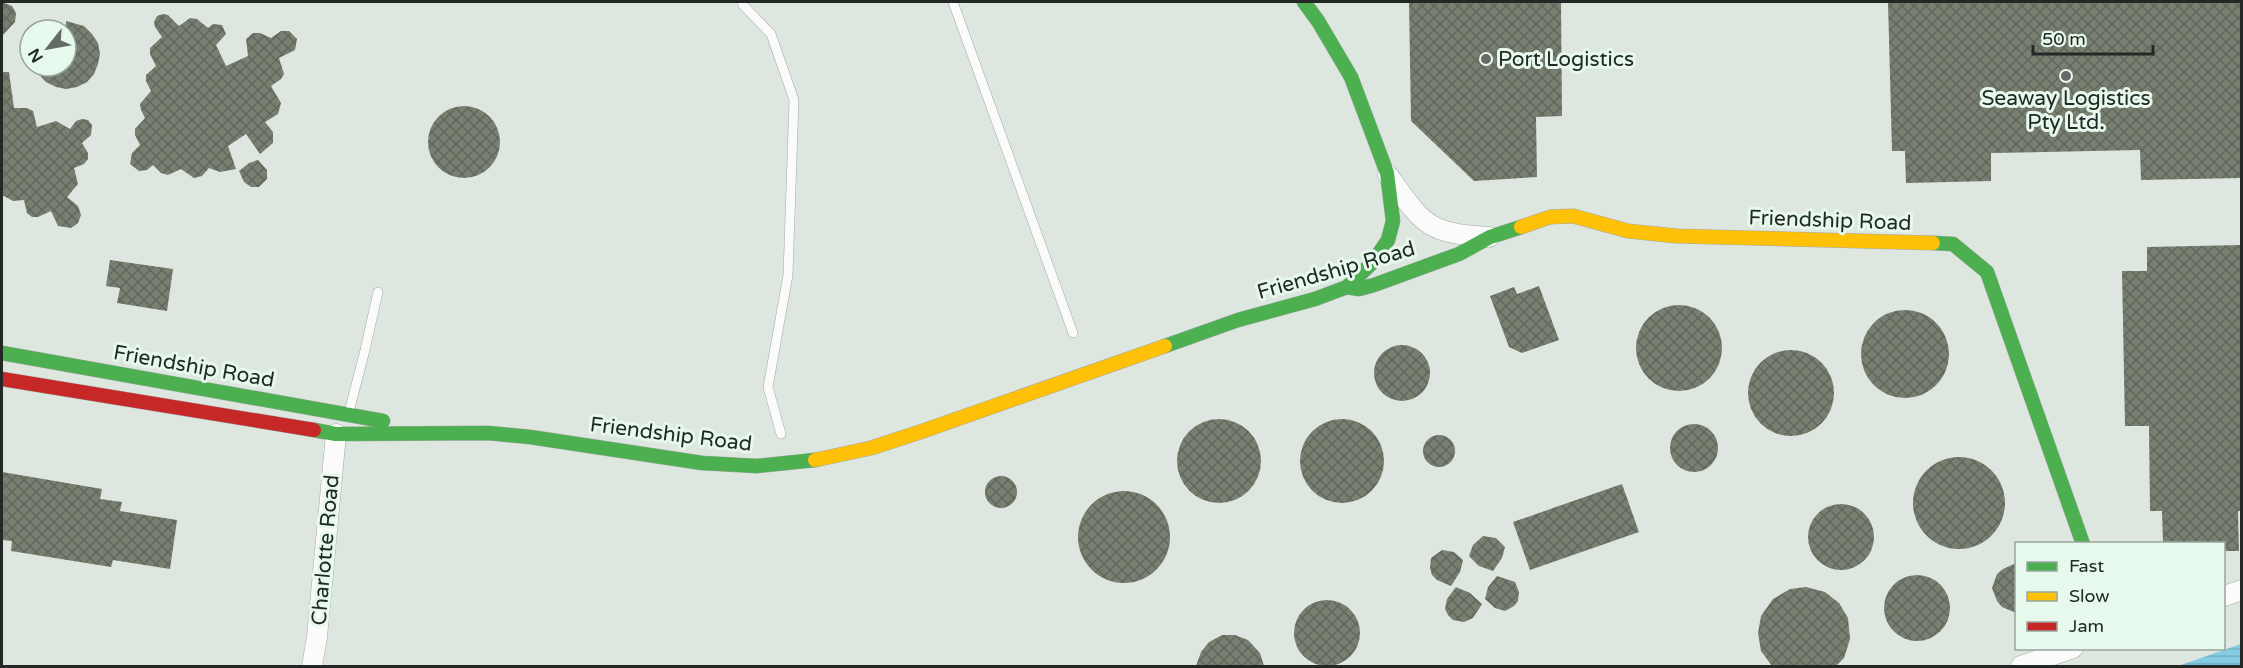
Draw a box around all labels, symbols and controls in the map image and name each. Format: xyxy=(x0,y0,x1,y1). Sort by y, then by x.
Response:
north arrow xyxy=(18,18,78,78)
scale bar xyxy=(2033,18,2153,56)
text: 50 m xyxy=(2042,28,2086,50)
text: N xyxy=(24,45,48,66)
place label: Port Logistics xyxy=(1498,47,1634,72)
marker: Port Logistics xyxy=(1479,52,1493,66)
marker: Seaway Logistics Pty Ltd. xyxy=(2059,69,2073,83)
place label: Seaway Logistics Pty Ltd. xyxy=(1981,86,2151,135)
street label: Friendship Road xyxy=(1748,205,1912,236)
street label: Friendship Road xyxy=(1254,236,1418,305)
street label: Friendship Road xyxy=(111,340,276,393)
street label: Friendship Road xyxy=(589,412,753,457)
street label: Charlotte Road xyxy=(306,474,345,626)
legend xyxy=(2015,542,2225,650)
text: Fast xyxy=(2069,555,2104,577)
text: Slow xyxy=(2069,585,2110,607)
text: Jam xyxy=(2069,615,2104,637)

